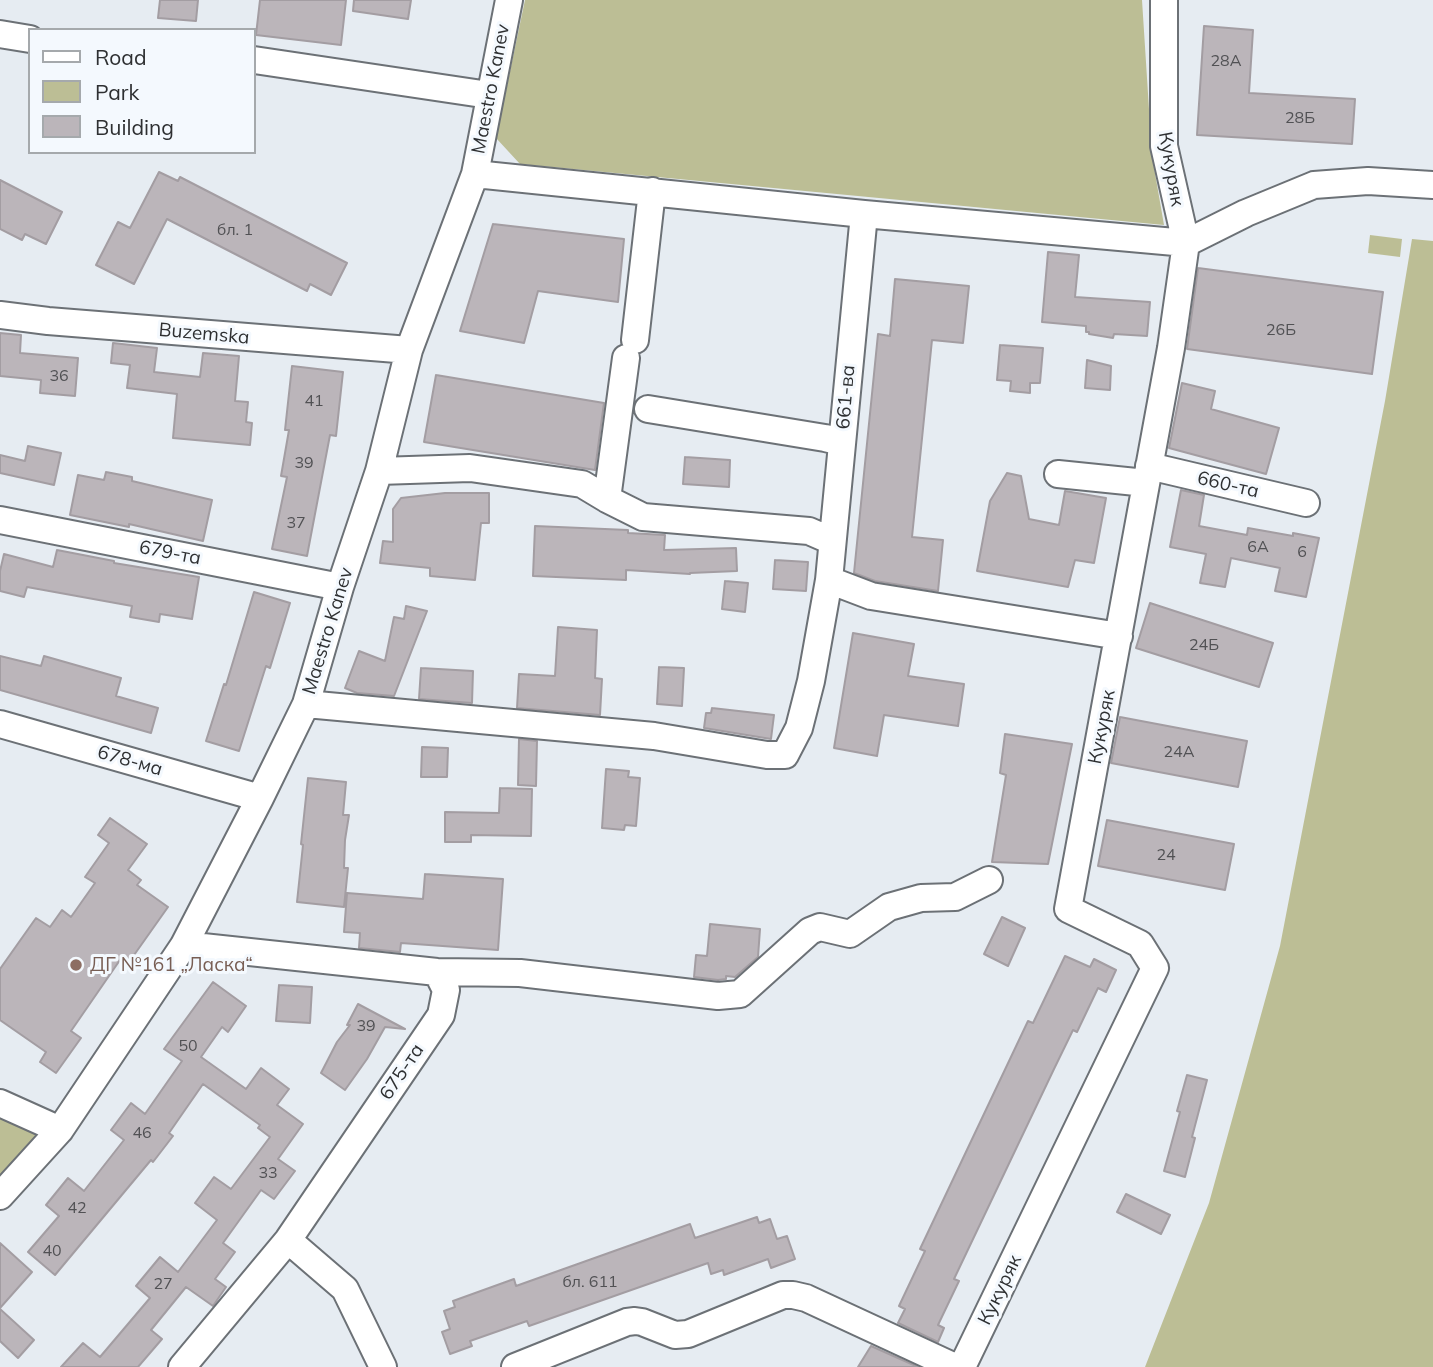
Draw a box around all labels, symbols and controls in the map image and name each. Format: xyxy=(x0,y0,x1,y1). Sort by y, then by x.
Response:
street label: Maestro Kanev xyxy=(467,22,515,156)
legend xyxy=(28,28,256,154)
text: Road xyxy=(95,44,146,70)
house number: 28А xyxy=(1211,51,1241,71)
text: Park xyxy=(95,79,139,105)
house number: 28Б xyxy=(1285,108,1315,128)
text: Building xyxy=(95,114,174,140)
street label: Кукуряк xyxy=(1153,130,1189,208)
house number: бл. 1 xyxy=(217,220,253,240)
street label: Buzemska xyxy=(158,319,250,349)
house number: 26Б xyxy=(1266,320,1296,340)
street label: 661-ва xyxy=(832,364,860,430)
house number: 36 xyxy=(49,366,69,386)
house number: 41 xyxy=(304,391,324,411)
house number: 39 xyxy=(294,453,314,473)
street label: 660-та xyxy=(1195,467,1261,503)
house number: 37 xyxy=(286,513,306,533)
street label: 679-та xyxy=(137,536,203,570)
house number: 6А xyxy=(1247,537,1269,557)
house number: 6 xyxy=(1297,542,1307,562)
street label: Maestro Kanev xyxy=(298,565,358,697)
house number: 24Б xyxy=(1189,635,1219,655)
street label: Кукуряк xyxy=(1084,688,1120,766)
street label: 678-ма xyxy=(95,741,165,781)
house number: 24A xyxy=(1164,742,1194,762)
house number: 24 xyxy=(1156,845,1176,865)
place label: ДГ №161 „Ласка“ xyxy=(90,954,253,976)
marker: ДГ №161 „Ласка“ xyxy=(68,957,84,973)
house number: 39 xyxy=(356,1016,376,1036)
house number: 50 xyxy=(178,1036,198,1056)
street label: 675-та xyxy=(375,1040,429,1104)
house number: 46 xyxy=(132,1123,152,1143)
house number: 33 xyxy=(258,1163,278,1183)
house number: 42 xyxy=(67,1198,87,1218)
house number: 40 xyxy=(42,1241,62,1261)
street label: Кукуряк xyxy=(973,1251,1027,1329)
house number: бл. 611 xyxy=(562,1272,618,1292)
house number: 27 xyxy=(153,1274,173,1294)

